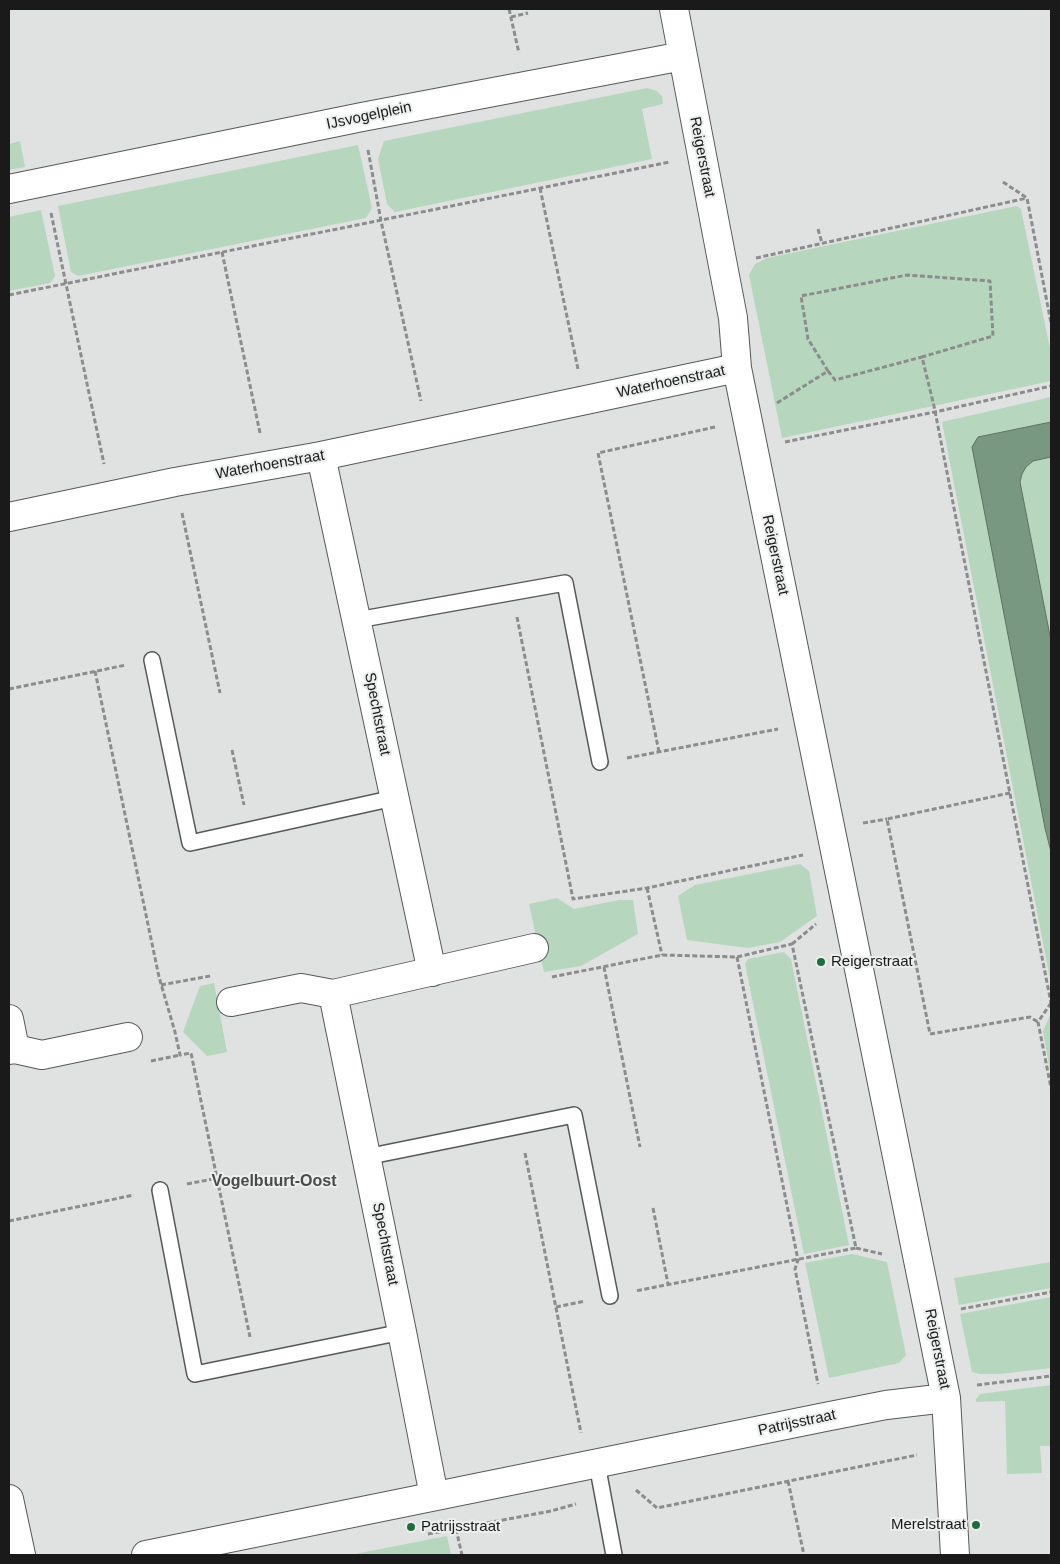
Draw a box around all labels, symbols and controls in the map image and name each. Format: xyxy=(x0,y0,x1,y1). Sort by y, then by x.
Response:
street label: IJsvogelplein xyxy=(325,98,413,134)
street label: Reigerstraat xyxy=(685,115,719,199)
street label: Waterhoenstraat xyxy=(615,362,727,402)
street label: Waterhoenstraat xyxy=(214,447,326,483)
street label: Reigerstraat xyxy=(758,513,792,597)
street label: Spechtstraat xyxy=(360,671,394,757)
place label: Reigerstraat xyxy=(831,953,913,971)
marker: Reigerstraat xyxy=(815,956,827,968)
district label: Vogelbuurt-Oost xyxy=(211,1172,337,1192)
street label: Spechtstraat xyxy=(368,1201,402,1287)
street label: Reigerstraat xyxy=(920,1307,954,1391)
street label: Patrijsstraat xyxy=(756,1406,838,1440)
place label: Merelstraat xyxy=(891,1516,966,1534)
place label: Patrijsstraat xyxy=(421,1518,500,1536)
marker: Merelstraat xyxy=(970,1519,982,1531)
marker: Patrijsstraat xyxy=(405,1521,417,1533)

